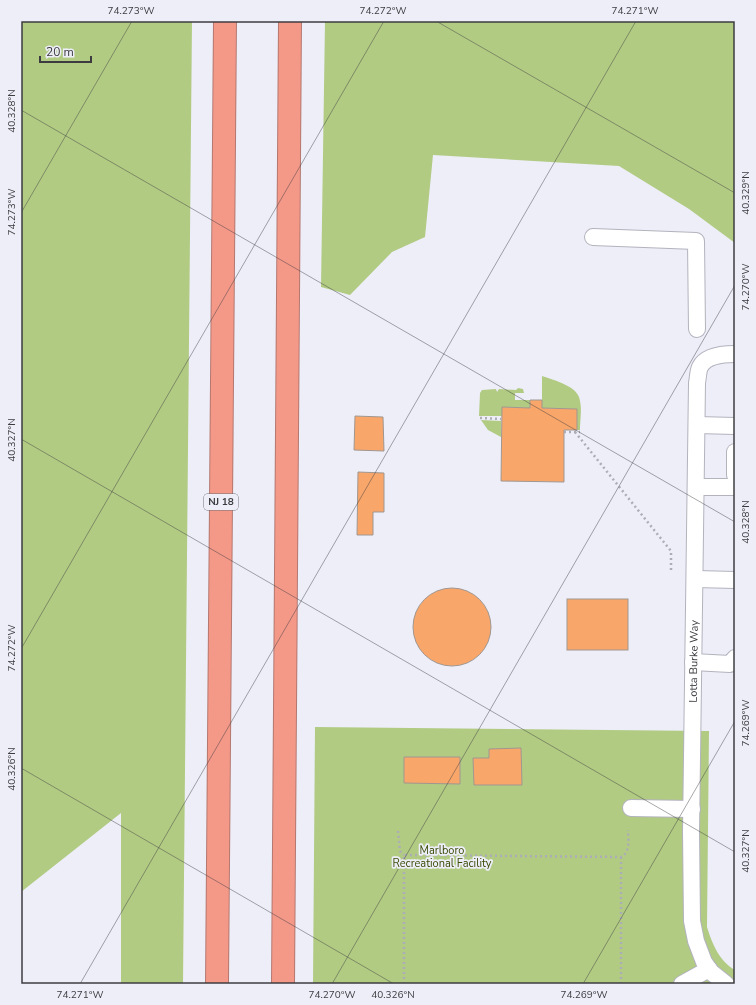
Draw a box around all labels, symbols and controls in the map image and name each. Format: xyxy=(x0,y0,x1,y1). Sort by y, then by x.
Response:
text: 74.273°W xyxy=(107,4,155,18)
text: 74.272°W xyxy=(359,4,407,18)
text: 74.271°W xyxy=(611,4,659,18)
scale bar xyxy=(40,38,91,64)
text: 20 m xyxy=(46,44,74,60)
text: 40.328°N xyxy=(5,89,19,133)
text: 40.329°N xyxy=(739,171,753,215)
text: 74.273°W xyxy=(5,188,19,236)
text: 74.270°W xyxy=(739,263,753,311)
text: 40.327°N xyxy=(5,418,19,462)
road number: NJ 18 xyxy=(204,494,238,510)
text: 40.328°N xyxy=(739,500,753,544)
street label: Lotta Burke Way xyxy=(685,619,701,703)
text: 74.272°W xyxy=(5,624,19,672)
text: 74.269°W xyxy=(739,699,753,747)
text: 40.326°N xyxy=(5,747,19,791)
text: 40.327°N xyxy=(739,829,753,873)
park label: Marlboro Recreational Facility xyxy=(392,843,492,871)
text: 74.271°W xyxy=(56,988,104,1002)
text: 74.270°W xyxy=(308,988,356,1002)
text: 40.326°N xyxy=(371,988,415,1002)
text: 74.269°W xyxy=(560,988,608,1002)

